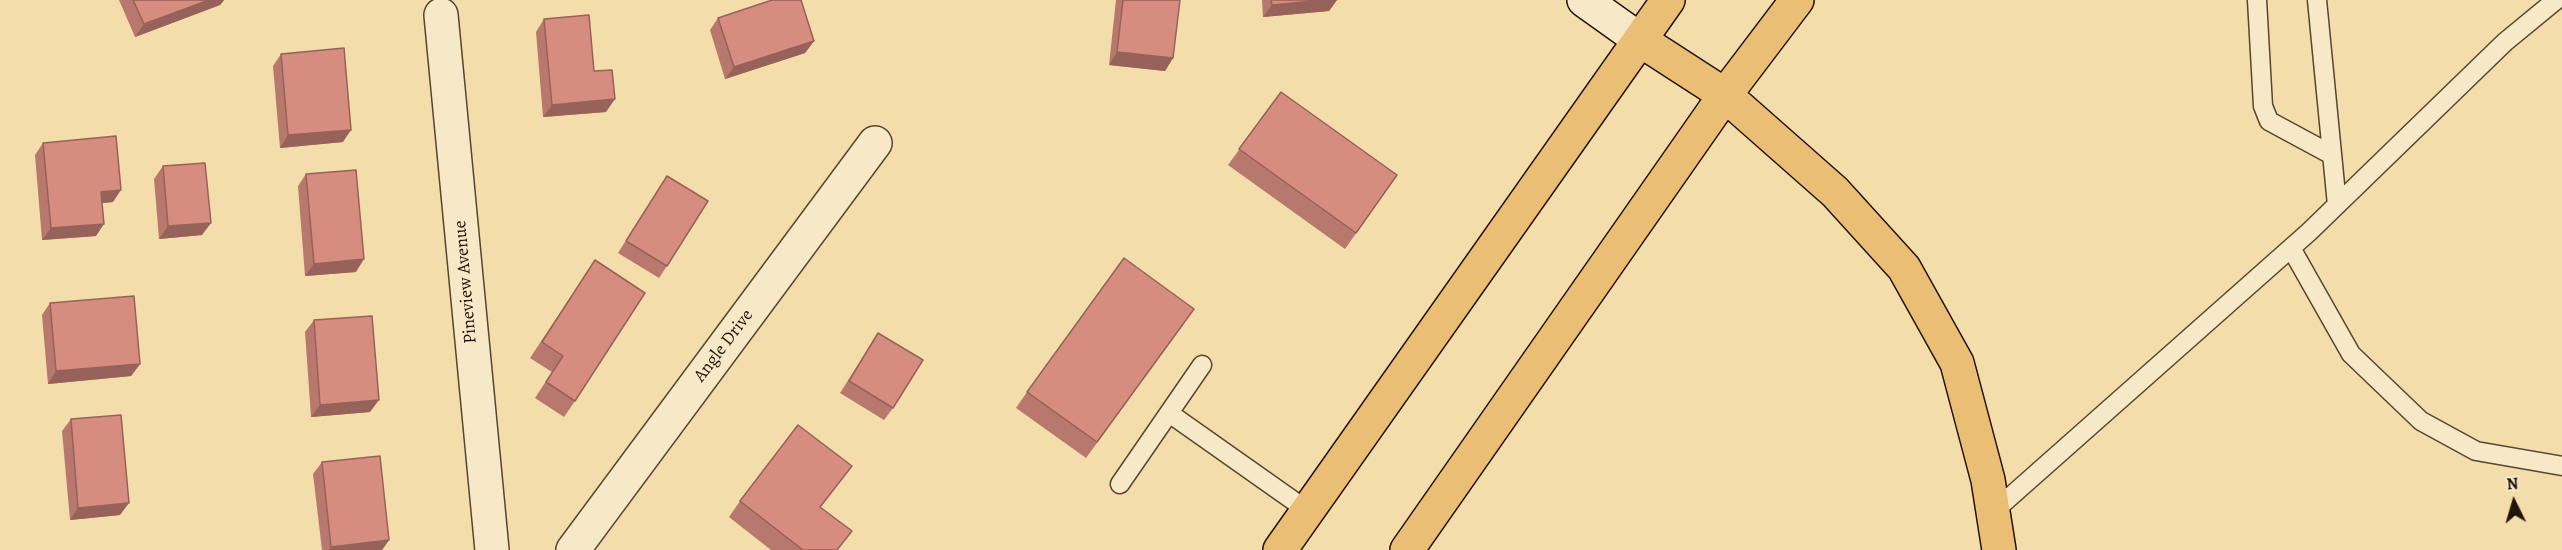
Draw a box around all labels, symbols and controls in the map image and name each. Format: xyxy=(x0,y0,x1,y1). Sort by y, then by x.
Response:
street label: Pineview Avenue xyxy=(450,219,482,345)
street label: Angle Drive xyxy=(690,305,758,387)
north arrow xyxy=(2484,472,2544,532)
text: N xyxy=(2506,473,2519,496)

